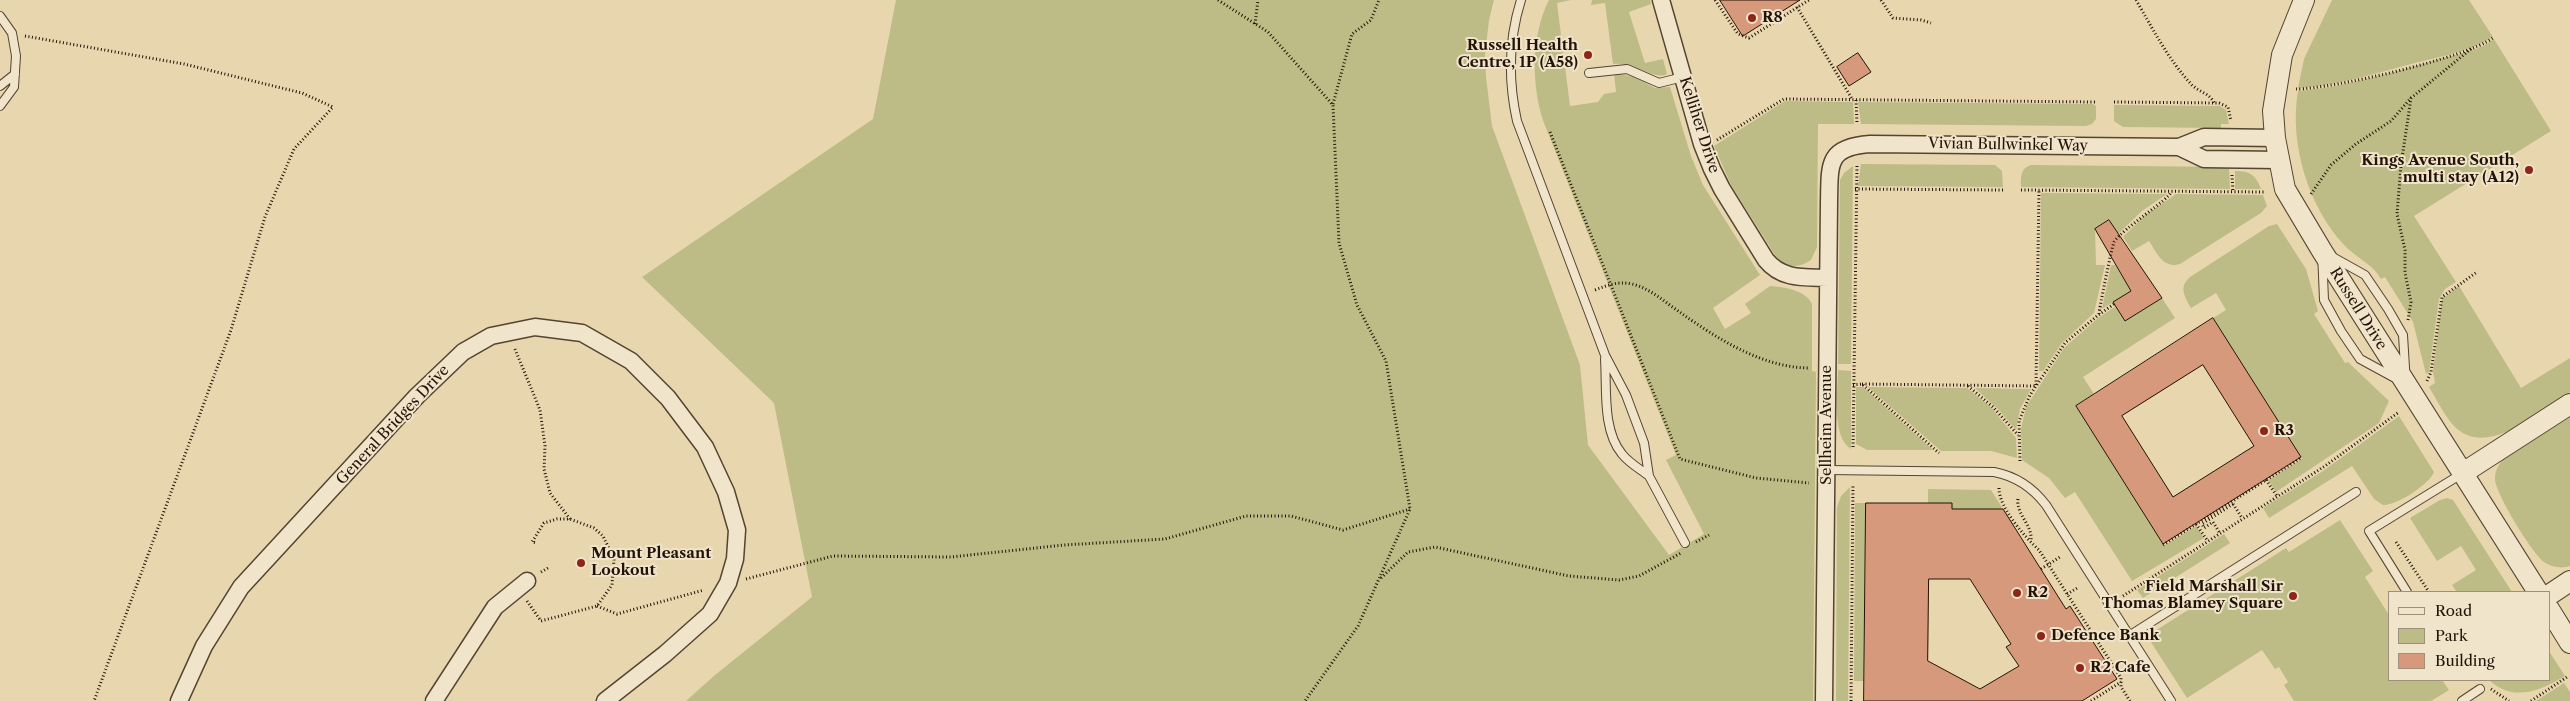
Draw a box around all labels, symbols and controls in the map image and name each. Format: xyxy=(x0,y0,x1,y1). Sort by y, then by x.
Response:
place label: R8 xyxy=(1762,9,1783,27)
marker: R8 xyxy=(1746,12,1758,24)
place label: Russell Health Centre, 1P (A58) xyxy=(1458,37,1578,72)
marker: Russell Health Centre, 1P (A58) xyxy=(1582,49,1594,61)
street label: Kelliher Drive xyxy=(1675,75,1723,175)
street label: Vivian Bullwinkel Way xyxy=(1928,135,2088,155)
place label: Kings Avenue South, multi stay (A12) xyxy=(2361,152,2519,187)
marker: Kings Avenue South, multi stay (A12) xyxy=(2523,164,2535,176)
street label: Russell Drive xyxy=(2326,265,2390,353)
street label: General Bridges Drive xyxy=(333,361,453,489)
street label: Sellheim Avenue xyxy=(1818,365,1836,485)
place label: R3 xyxy=(2274,422,2294,440)
marker: R3 xyxy=(2258,425,2270,437)
place label: Mount Pleasant Lookout xyxy=(591,545,711,580)
marker: Mount Pleasant Lookout xyxy=(575,557,587,569)
place label: Field Marshall Sir Thomas Blamey Square xyxy=(2101,578,2283,613)
place label: R2 xyxy=(2027,584,2048,602)
marker: R2 xyxy=(2011,587,2023,599)
marker: Field Marshall Sir Thomas Blamey Square xyxy=(2287,590,2299,602)
legend xyxy=(2388,591,2550,681)
text: Road xyxy=(2435,601,2472,620)
text: Park xyxy=(2435,626,2468,645)
place label: Defence Bank xyxy=(2051,627,2159,645)
marker: Defence Bank xyxy=(2035,630,2047,642)
text: Building xyxy=(2435,651,2495,670)
place label: R2 Cafe xyxy=(2090,659,2151,677)
marker: R2 Cafe xyxy=(2074,662,2086,674)

